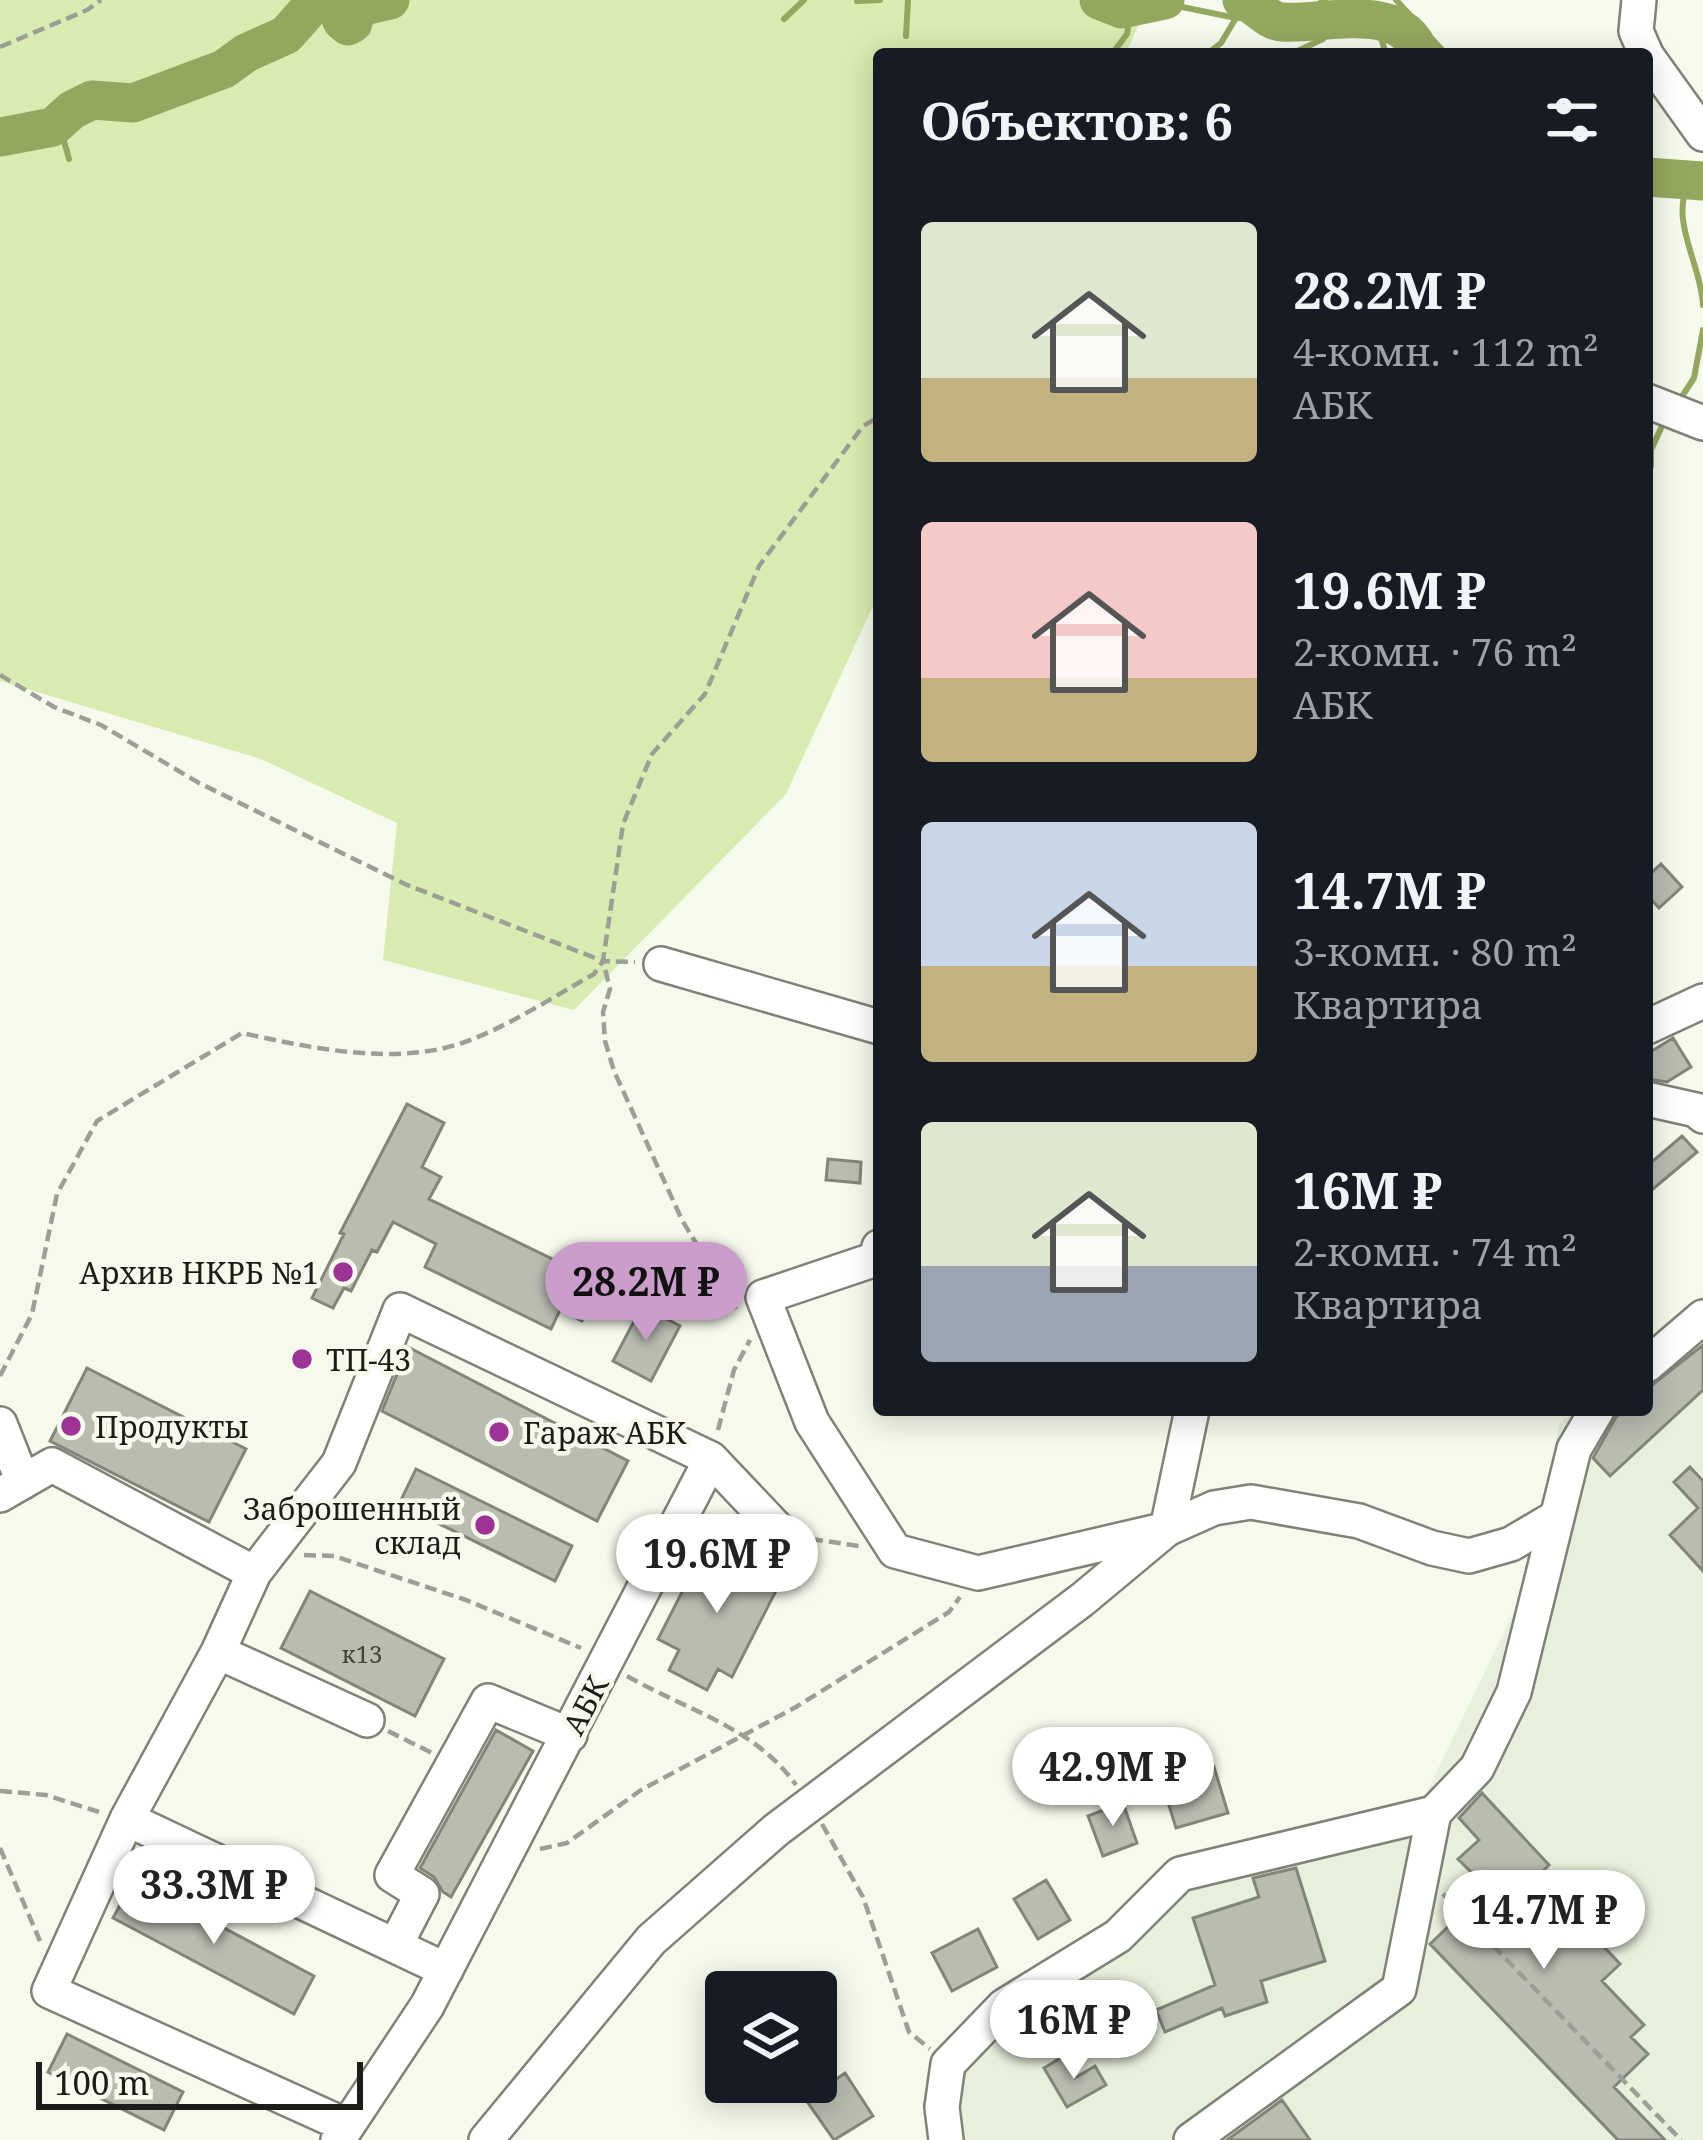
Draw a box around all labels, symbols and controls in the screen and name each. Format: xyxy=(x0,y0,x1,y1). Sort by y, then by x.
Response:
text: Объектов: 6 xyxy=(921,85,1233,155)
icon: filters xyxy=(1539,87,1605,153)
text: 28.2M ₽ xyxy=(1293,254,1486,324)
icon: home xyxy=(1017,270,1161,414)
text: 4-комн. · 112 m² xyxy=(1293,324,1599,377)
text: АБК xyxy=(1293,377,1373,430)
text: 19.6M ₽ xyxy=(1293,554,1486,624)
icon: home xyxy=(1017,570,1161,714)
text: 2-комн. · 76 m² xyxy=(1293,624,1577,677)
text: АБК xyxy=(1293,677,1373,730)
text: 14.7M ₽ xyxy=(1293,854,1486,924)
icon: home xyxy=(1017,870,1161,1014)
text: 3-комн. · 80 m² xyxy=(1293,924,1577,977)
text: Квартира xyxy=(1293,977,1483,1030)
text: 16M ₽ xyxy=(1293,1154,1443,1224)
icon: home xyxy=(1017,1170,1161,1314)
text: 2-комн. · 74 m² xyxy=(1293,1224,1577,1277)
pin: 28.2M ₽ xyxy=(535,1242,757,1344)
place label: Архив НКРБ №1 xyxy=(79,1252,319,1293)
text: 28.2M ₽ xyxy=(572,1254,720,1307)
marker: Архив НКРБ №1 xyxy=(330,1259,356,1285)
text: Квартира xyxy=(1293,1277,1483,1330)
place label: ТП-43 xyxy=(326,1339,411,1380)
marker: ТП-43 xyxy=(289,1346,315,1372)
place label: Продукты xyxy=(95,1406,249,1447)
place label: Гараж АБК xyxy=(523,1412,687,1453)
marker: Продукты xyxy=(58,1413,84,1439)
marker: Гараж АБК xyxy=(486,1419,512,1445)
place label: Заброшенный склад xyxy=(243,1488,461,1563)
marker: Заброшенный склад xyxy=(472,1512,498,1538)
pin: 19.6M ₽ xyxy=(606,1514,828,1616)
text: 19.6M ₽ xyxy=(643,1526,791,1579)
house number: к13 xyxy=(341,1637,383,1670)
street label: АБК xyxy=(553,1668,618,1742)
pin: 42.9M ₽ xyxy=(1002,1727,1224,1829)
text: 42.9M ₽ xyxy=(1039,1739,1187,1792)
pin: 33.3M ₽ xyxy=(103,1845,325,1947)
text: 33.3M ₽ xyxy=(140,1857,288,1910)
pin: 14.7M ₽ xyxy=(1433,1870,1655,1972)
text: 14.7M ₽ xyxy=(1470,1882,1618,1935)
map controls xyxy=(705,1971,837,2103)
button: layers xyxy=(705,1971,837,2103)
pin: 16M ₽ xyxy=(990,1980,1158,2082)
text: 16M ₽ xyxy=(1017,1992,1131,2045)
scale bar xyxy=(36,2056,363,2109)
text: 100 m xyxy=(54,2060,149,2105)

